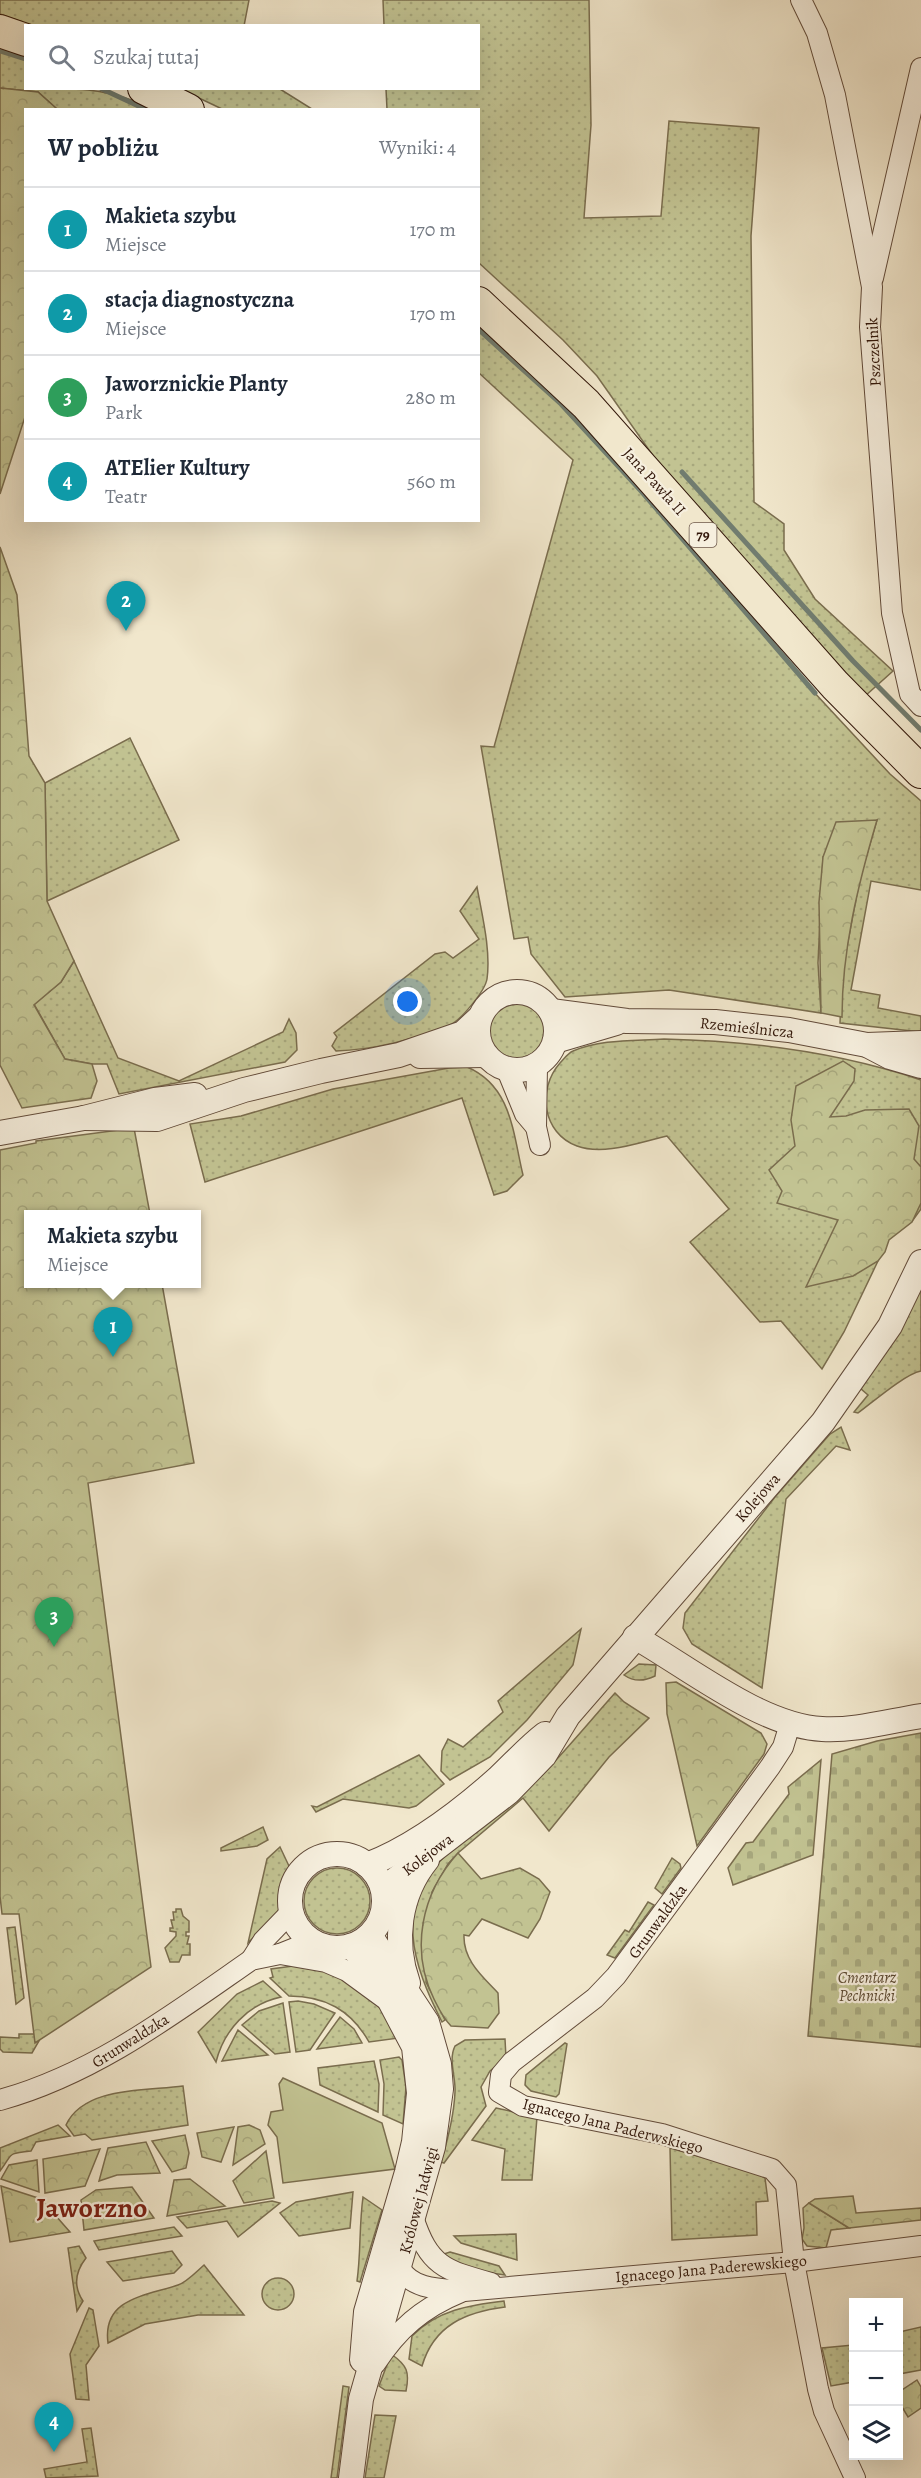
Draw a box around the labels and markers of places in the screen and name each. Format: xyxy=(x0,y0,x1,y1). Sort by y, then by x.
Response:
pin: 2 xyxy=(106,582,146,631)
pin: 1 xyxy=(94,1308,132,1357)
pin: 3 xyxy=(34,1598,74,1647)
pin: 4 xyxy=(34,2402,74,2452)

